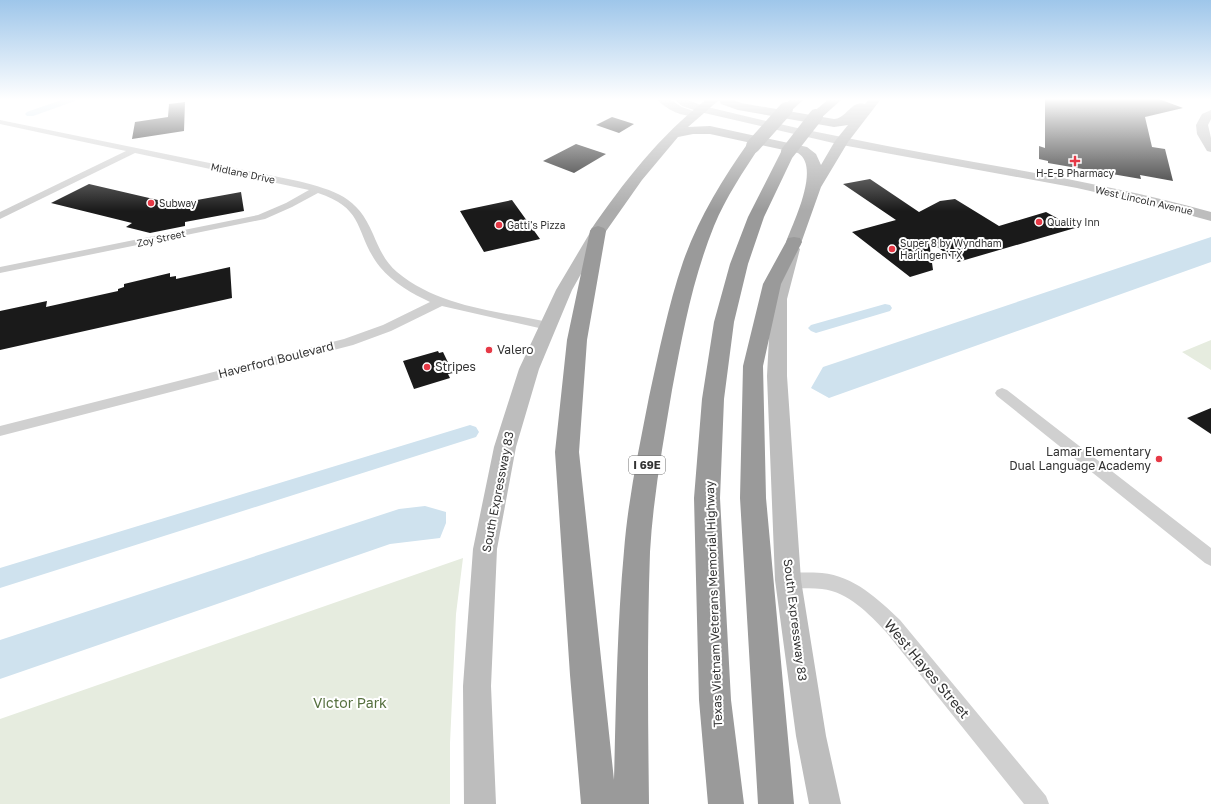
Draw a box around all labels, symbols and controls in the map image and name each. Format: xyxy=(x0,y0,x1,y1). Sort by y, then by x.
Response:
marker: H-E-B Pharmacy xyxy=(1070,156,1080,166)
street label: Midlane Drive xyxy=(210,160,276,186)
place label: H-E-B Pharmacy xyxy=(1036,167,1114,179)
street label: West Lincoln Avenue xyxy=(1094,183,1194,217)
place label: Subway xyxy=(159,197,197,209)
marker: Subway xyxy=(146,198,156,208)
place label: Quality Inn xyxy=(1047,216,1100,228)
marker: Quality Inn xyxy=(1034,217,1044,227)
place label: Gatti's Pizza xyxy=(507,219,565,231)
marker: Gatti's Pizza xyxy=(494,220,504,230)
street label: Zoy Street xyxy=(136,227,186,249)
place label: Super 8 by Wyndham Harlingen TX xyxy=(900,237,1002,261)
marker: Super 8 by Wyndham Harlingen TX xyxy=(887,244,897,254)
street label: Haverford Boulevard xyxy=(217,338,335,381)
place label: Valero xyxy=(497,342,534,357)
marker: Valero xyxy=(484,345,494,355)
place label: Stripes xyxy=(435,359,476,374)
marker: Stripes xyxy=(422,362,432,372)
street label: South Expressway 83 xyxy=(478,430,517,554)
place label: Lamar Elementary Dual Language Academy xyxy=(1009,444,1151,473)
marker: Lamar Elementary Dual Language Academy xyxy=(1154,454,1164,464)
road number: I 69E xyxy=(629,456,665,474)
street label: Texas Vietnam Veterans Memorial Highway xyxy=(702,480,725,728)
street label: South Expressway 83 xyxy=(781,558,810,682)
street label: West Hayes Street xyxy=(881,616,974,722)
park label: Victor Park xyxy=(313,694,387,711)

